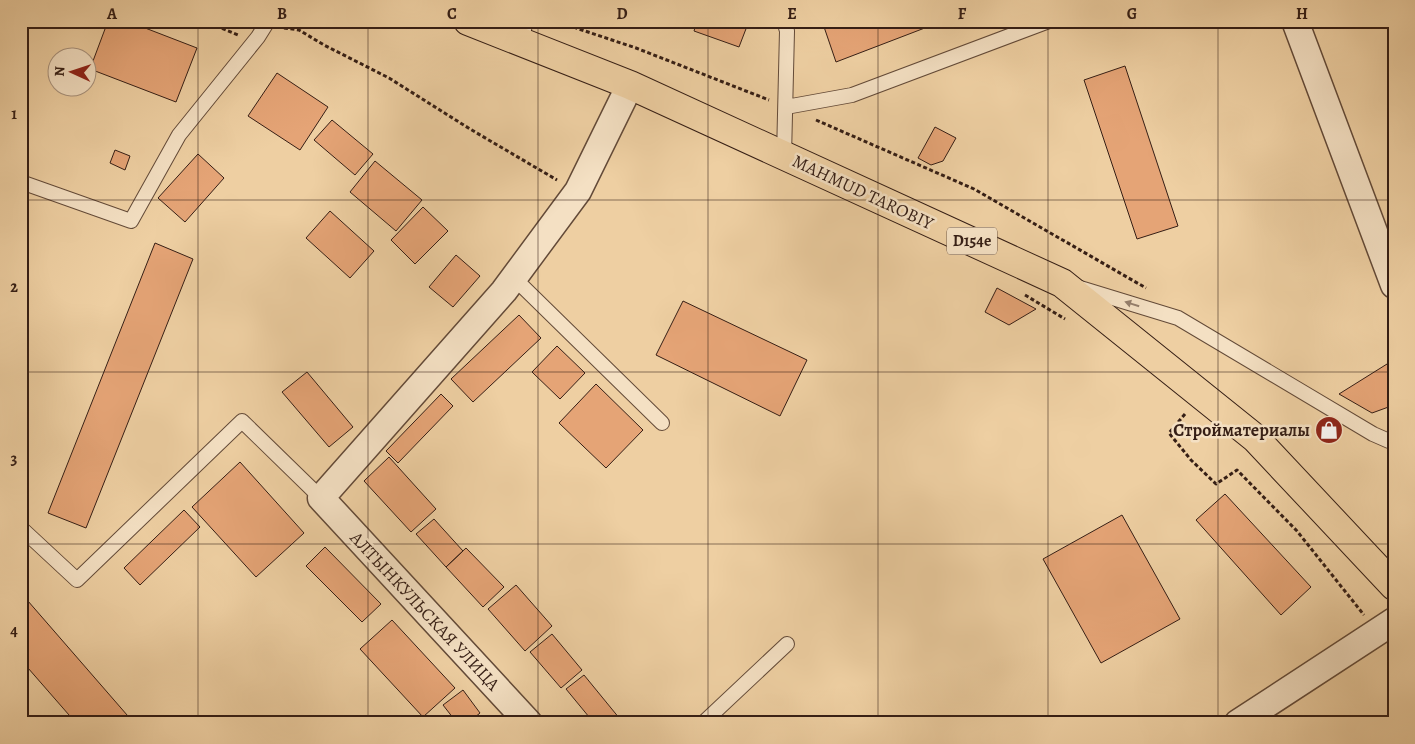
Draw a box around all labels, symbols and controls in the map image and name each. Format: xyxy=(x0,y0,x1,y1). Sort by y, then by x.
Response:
text: A xyxy=(106,3,118,25)
text: B xyxy=(277,3,287,25)
text: C xyxy=(447,3,457,25)
text: D xyxy=(616,3,628,25)
text: E xyxy=(787,3,797,25)
text: F xyxy=(958,3,967,25)
text: G xyxy=(1127,3,1137,25)
text: H xyxy=(1296,3,1308,25)
north arrow xyxy=(48,48,98,98)
text: N xyxy=(50,66,69,77)
text: 1 xyxy=(11,103,17,125)
street label: MAHMUD TAROBIY xyxy=(789,149,939,236)
road number: D154e xyxy=(947,228,997,255)
text: 2 xyxy=(10,276,18,298)
one-way arrow xyxy=(1124,299,1139,307)
shop icon: Стройматериалы xyxy=(1314,415,1344,445)
place label: Стройматериалы xyxy=(1173,418,1310,442)
text: 3 xyxy=(11,448,18,470)
street label: АЛТЫНКУЛЬСКАЯ УЛИЦА xyxy=(344,525,506,696)
text: 4 xyxy=(10,620,18,642)

